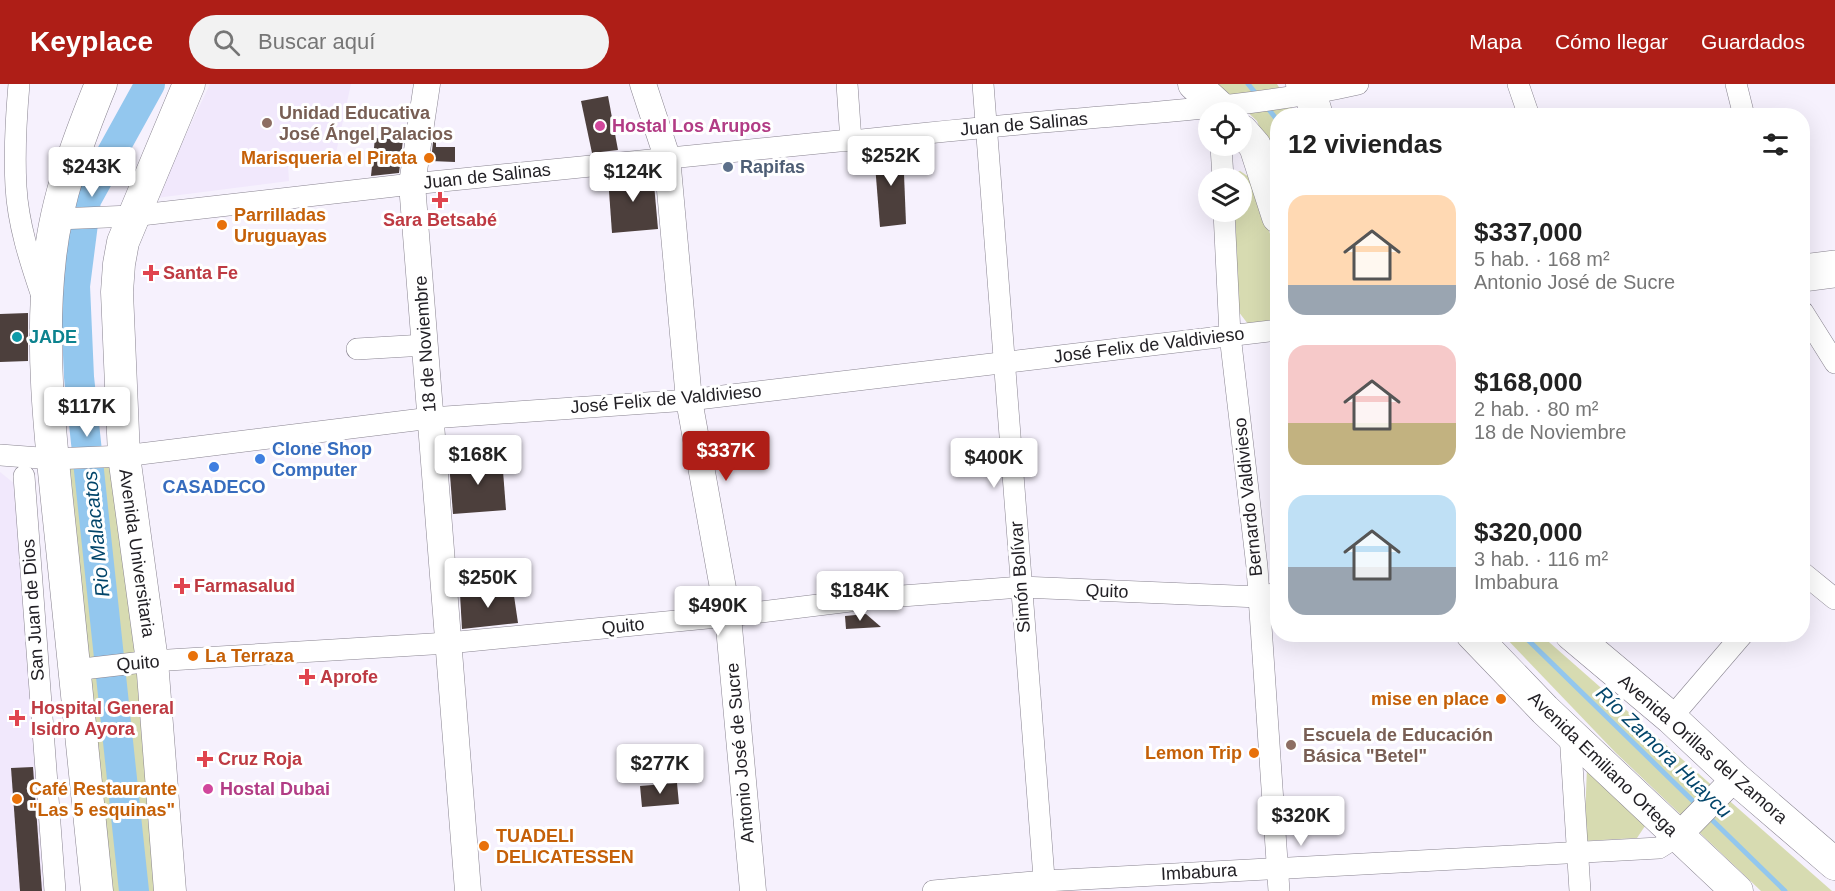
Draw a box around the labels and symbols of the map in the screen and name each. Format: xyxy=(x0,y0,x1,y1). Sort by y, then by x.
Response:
place label: Unidad Educativa José Ángel Palacios xyxy=(279,103,453,144)
street label: Juan de Salinas xyxy=(959,108,1089,140)
marker: Unidad Educativa José Ángel Palacios xyxy=(260,116,274,130)
place label: Hostal Los Arupos xyxy=(612,116,771,136)
marker: Hostal Los Arupos xyxy=(593,119,607,133)
pin: $252K xyxy=(849,136,933,187)
pin: $243K xyxy=(50,147,134,198)
place label: Marisqueria el Pirata xyxy=(241,148,418,168)
marker: Marisqueria el Pirata xyxy=(422,151,436,165)
pin: $124K xyxy=(591,152,675,203)
place label: Rapifas xyxy=(740,157,805,177)
street label: Juan de Salinas xyxy=(422,159,552,193)
marker: Rapifas xyxy=(721,160,735,174)
marker: Sara Betsabé xyxy=(433,193,447,207)
place label: Parrilladas Uruguayas xyxy=(234,205,327,246)
place label: Sara Betsabé xyxy=(383,210,497,230)
marker: Parrilladas Uruguayas xyxy=(215,218,229,232)
place label: Santa Fe xyxy=(163,263,238,283)
marker: Santa Fe xyxy=(144,266,158,280)
street label: 18 de Noviembre xyxy=(410,275,440,413)
street label: José Felix de Valdivieso xyxy=(1053,323,1245,367)
place label: JADE xyxy=(29,327,77,347)
marker: JADE xyxy=(10,330,24,344)
street label: José Felix de Valdivieso xyxy=(570,381,762,417)
pin: $117K xyxy=(45,387,129,438)
street label: Bernardo Valdivieso xyxy=(1230,417,1266,577)
pin: $337K xyxy=(684,431,768,482)
pin: $168K xyxy=(436,435,520,486)
pin: $400K xyxy=(952,438,1036,489)
place label: Clone Shop Computer xyxy=(272,439,372,480)
marker: Clone Shop Computer xyxy=(253,452,267,466)
marker: CASADECO xyxy=(207,460,221,474)
street label: Avenida Universitaria xyxy=(115,468,159,639)
water label: Rio Malacatos xyxy=(78,470,114,598)
place label: CASADECO xyxy=(162,477,266,497)
street label: Simón Bolívar xyxy=(1006,520,1034,634)
street label: San Juan de Dios xyxy=(18,538,48,682)
pin: $250K xyxy=(446,558,530,609)
pin: $184K xyxy=(818,571,902,622)
place label: Farmasalud xyxy=(194,576,295,596)
marker: Farmasalud xyxy=(175,579,189,593)
street label: Quito xyxy=(1085,580,1129,602)
pin: $490K xyxy=(676,586,760,637)
street label: Quito xyxy=(601,614,645,638)
place label: La Terraza xyxy=(205,646,295,666)
marker: La Terraza xyxy=(186,649,200,663)
street label: Quito xyxy=(116,651,160,675)
street label: Antonio José de Sucre xyxy=(722,662,758,844)
place label: Aprofe xyxy=(320,667,378,687)
marker: Aprofe xyxy=(298,668,316,686)
street label: Avenida Orillas del Zamora xyxy=(1615,670,1792,828)
water label: Río Zamora Huaycu xyxy=(1592,682,1736,822)
street label: Avenida Emiliano Ortega xyxy=(1525,688,1682,841)
place label: mise en place xyxy=(1371,689,1489,709)
marker: mise en place xyxy=(1494,692,1508,706)
place label: Hospital General Isidro Ayora xyxy=(31,698,174,739)
marker: Hospital General Isidro Ayora xyxy=(8,709,26,727)
place label: Escuela de Educación Básica "Betel" xyxy=(1303,725,1493,766)
marker: Escuela de Educación Básica "Betel" xyxy=(1284,738,1298,752)
place label: Lemon Trip xyxy=(1145,743,1242,763)
pin: $277K xyxy=(618,744,702,795)
marker: Lemon Trip xyxy=(1247,746,1261,760)
place label: Cruz Roja xyxy=(218,749,303,769)
marker: Cruz Roja xyxy=(196,750,214,768)
place label: Café Restaurante "Las 5 esquinas" xyxy=(29,779,177,820)
place label: Hostal Dubai xyxy=(220,779,330,799)
marker: Hostal Dubai xyxy=(201,782,215,796)
marker: Café Restaurante "Las 5 esquinas" xyxy=(10,792,24,806)
pin: $320K xyxy=(1259,796,1343,847)
place label: TUADELI DELICATESSEN xyxy=(496,826,634,867)
marker: TUADELI DELICATESSEN xyxy=(477,839,491,853)
street label: Imbabura xyxy=(1161,860,1238,884)

